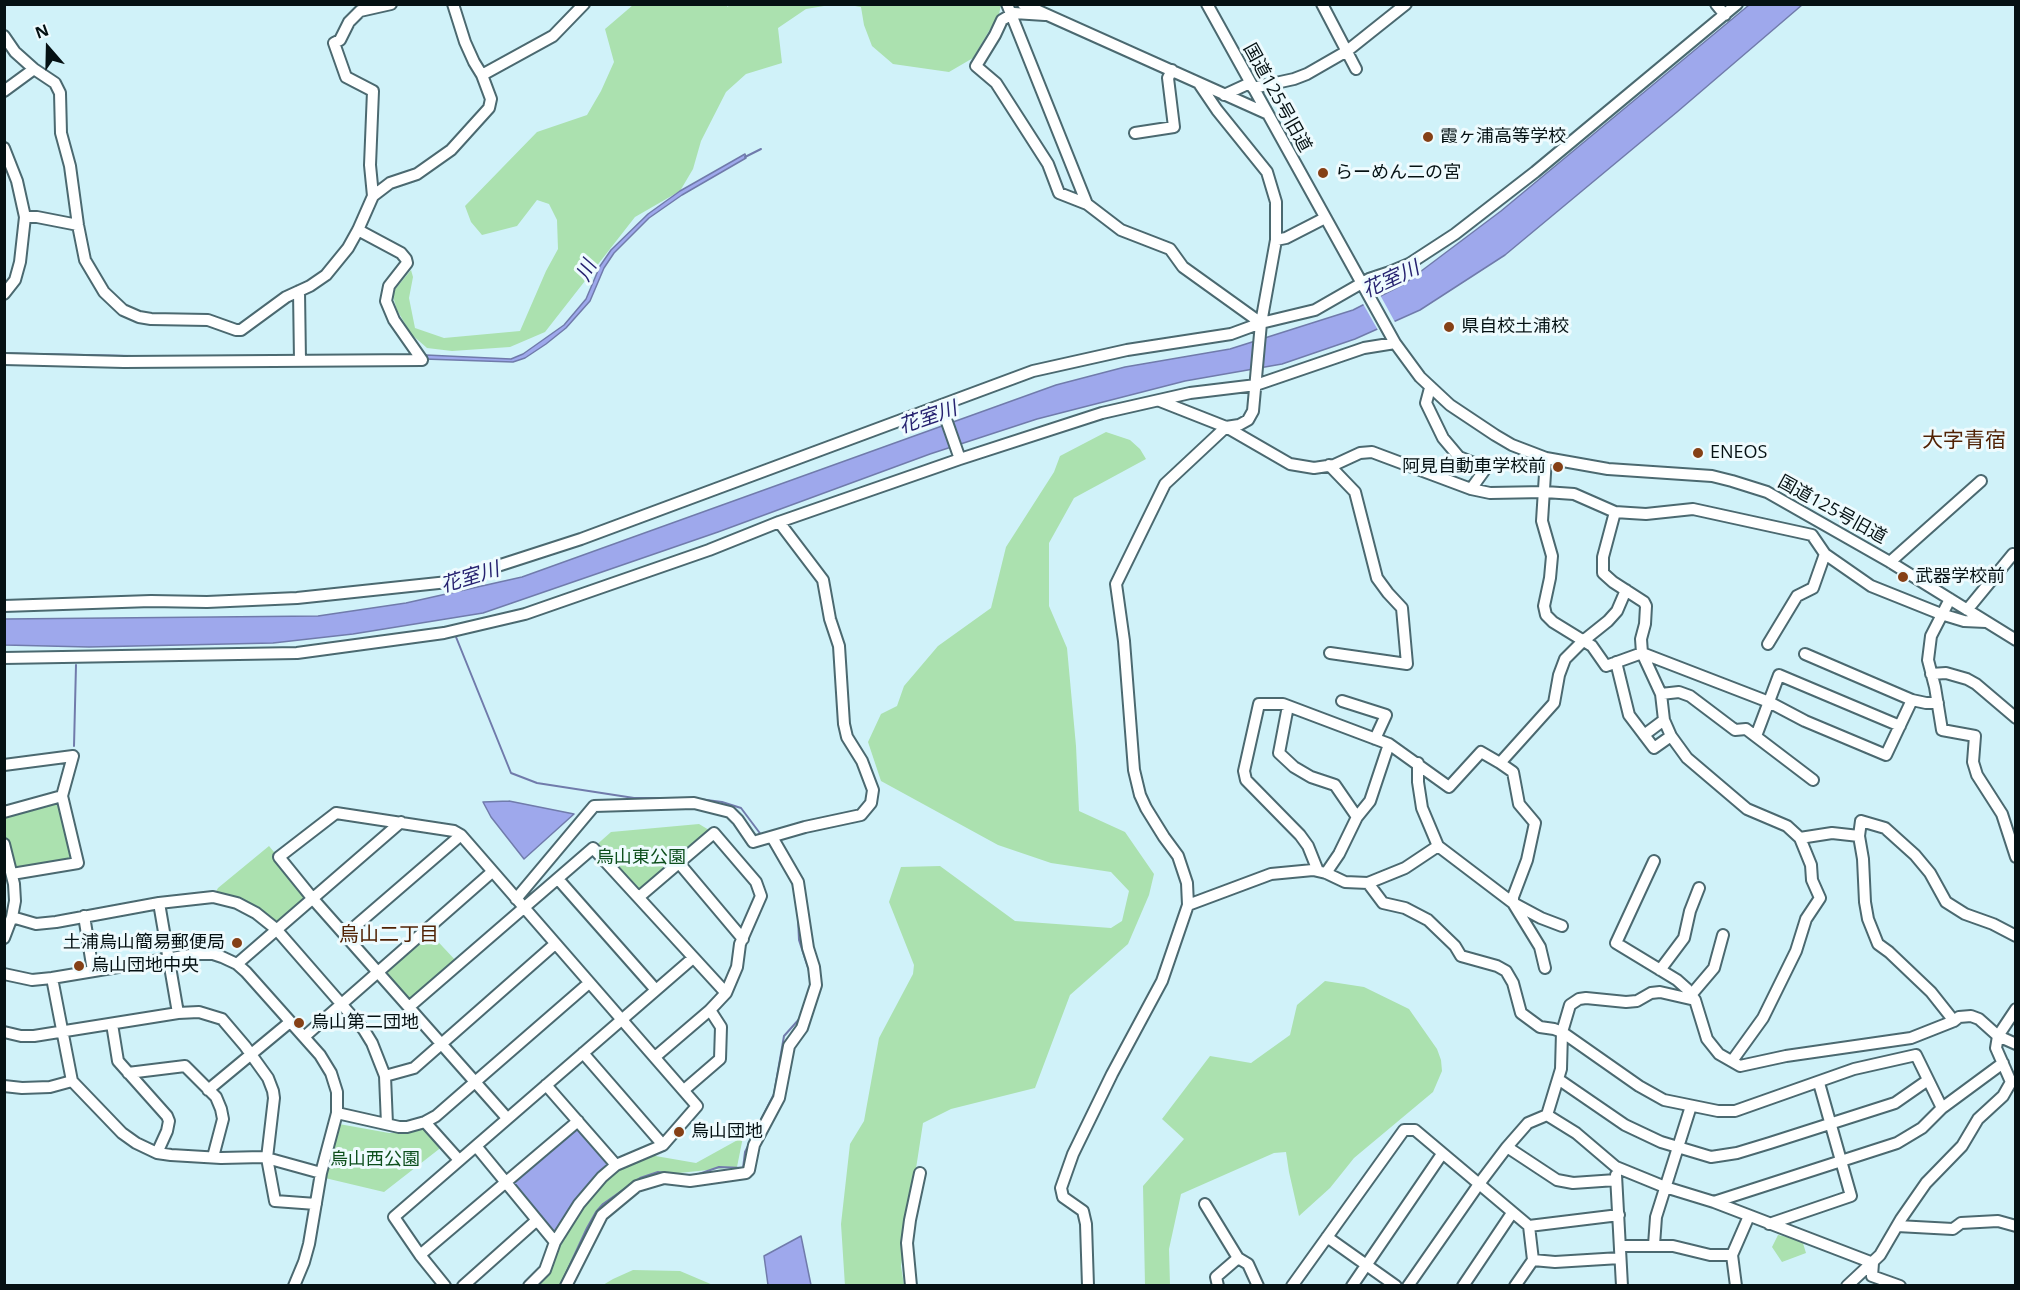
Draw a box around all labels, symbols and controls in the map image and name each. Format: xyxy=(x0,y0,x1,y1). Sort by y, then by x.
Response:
north arrow xyxy=(18,18,78,78)
text: N xyxy=(32,19,52,44)
street label: 国道125号旧道 xyxy=(1238,40,1316,156)
place label: 霞ヶ浦高等学校 xyxy=(1440,126,1566,148)
marker: 霞ヶ浦高等学校 xyxy=(1421,130,1435,144)
place label: らーめん二の宮 xyxy=(1335,162,1461,184)
marker: らーめん二の宮 xyxy=(1316,166,1330,180)
water label: 花室川 xyxy=(1359,256,1423,304)
water label: 川 xyxy=(572,257,602,285)
place label: 県自校土浦校 xyxy=(1461,316,1569,338)
marker: 県自校土浦校 xyxy=(1442,320,1456,334)
water label: 花室川 xyxy=(896,397,960,439)
district label: 大字青宿 xyxy=(1922,428,2006,454)
place label: ENEOS xyxy=(1710,442,1767,464)
marker: ENEOS xyxy=(1691,446,1705,460)
place label: 阿見自動車学校前 xyxy=(1402,456,1546,478)
marker: 阿見自動車学校前 xyxy=(1551,460,1565,474)
street label: 国道125号旧道 xyxy=(1774,471,1890,549)
water label: 花室川 xyxy=(438,558,502,598)
place label: 武器学校前 xyxy=(1915,566,2005,588)
marker: 武器学校前 xyxy=(1896,570,1910,584)
park label: 烏山東公園 xyxy=(596,847,686,869)
district label: 烏山二丁目 xyxy=(339,923,439,947)
place label: 土浦烏山簡易郵便局 xyxy=(63,932,225,954)
marker: 土浦烏山簡易郵便局 xyxy=(230,936,244,950)
place label: 烏山団地中央 xyxy=(91,955,199,977)
marker: 烏山団地中央 xyxy=(72,959,86,973)
place label: 烏山第二団地 xyxy=(311,1012,419,1034)
marker: 烏山第二団地 xyxy=(292,1016,306,1030)
place label: 烏山団地 xyxy=(691,1121,763,1143)
marker: 烏山団地 xyxy=(672,1125,686,1139)
park label: 烏山西公園 xyxy=(330,1149,420,1171)

